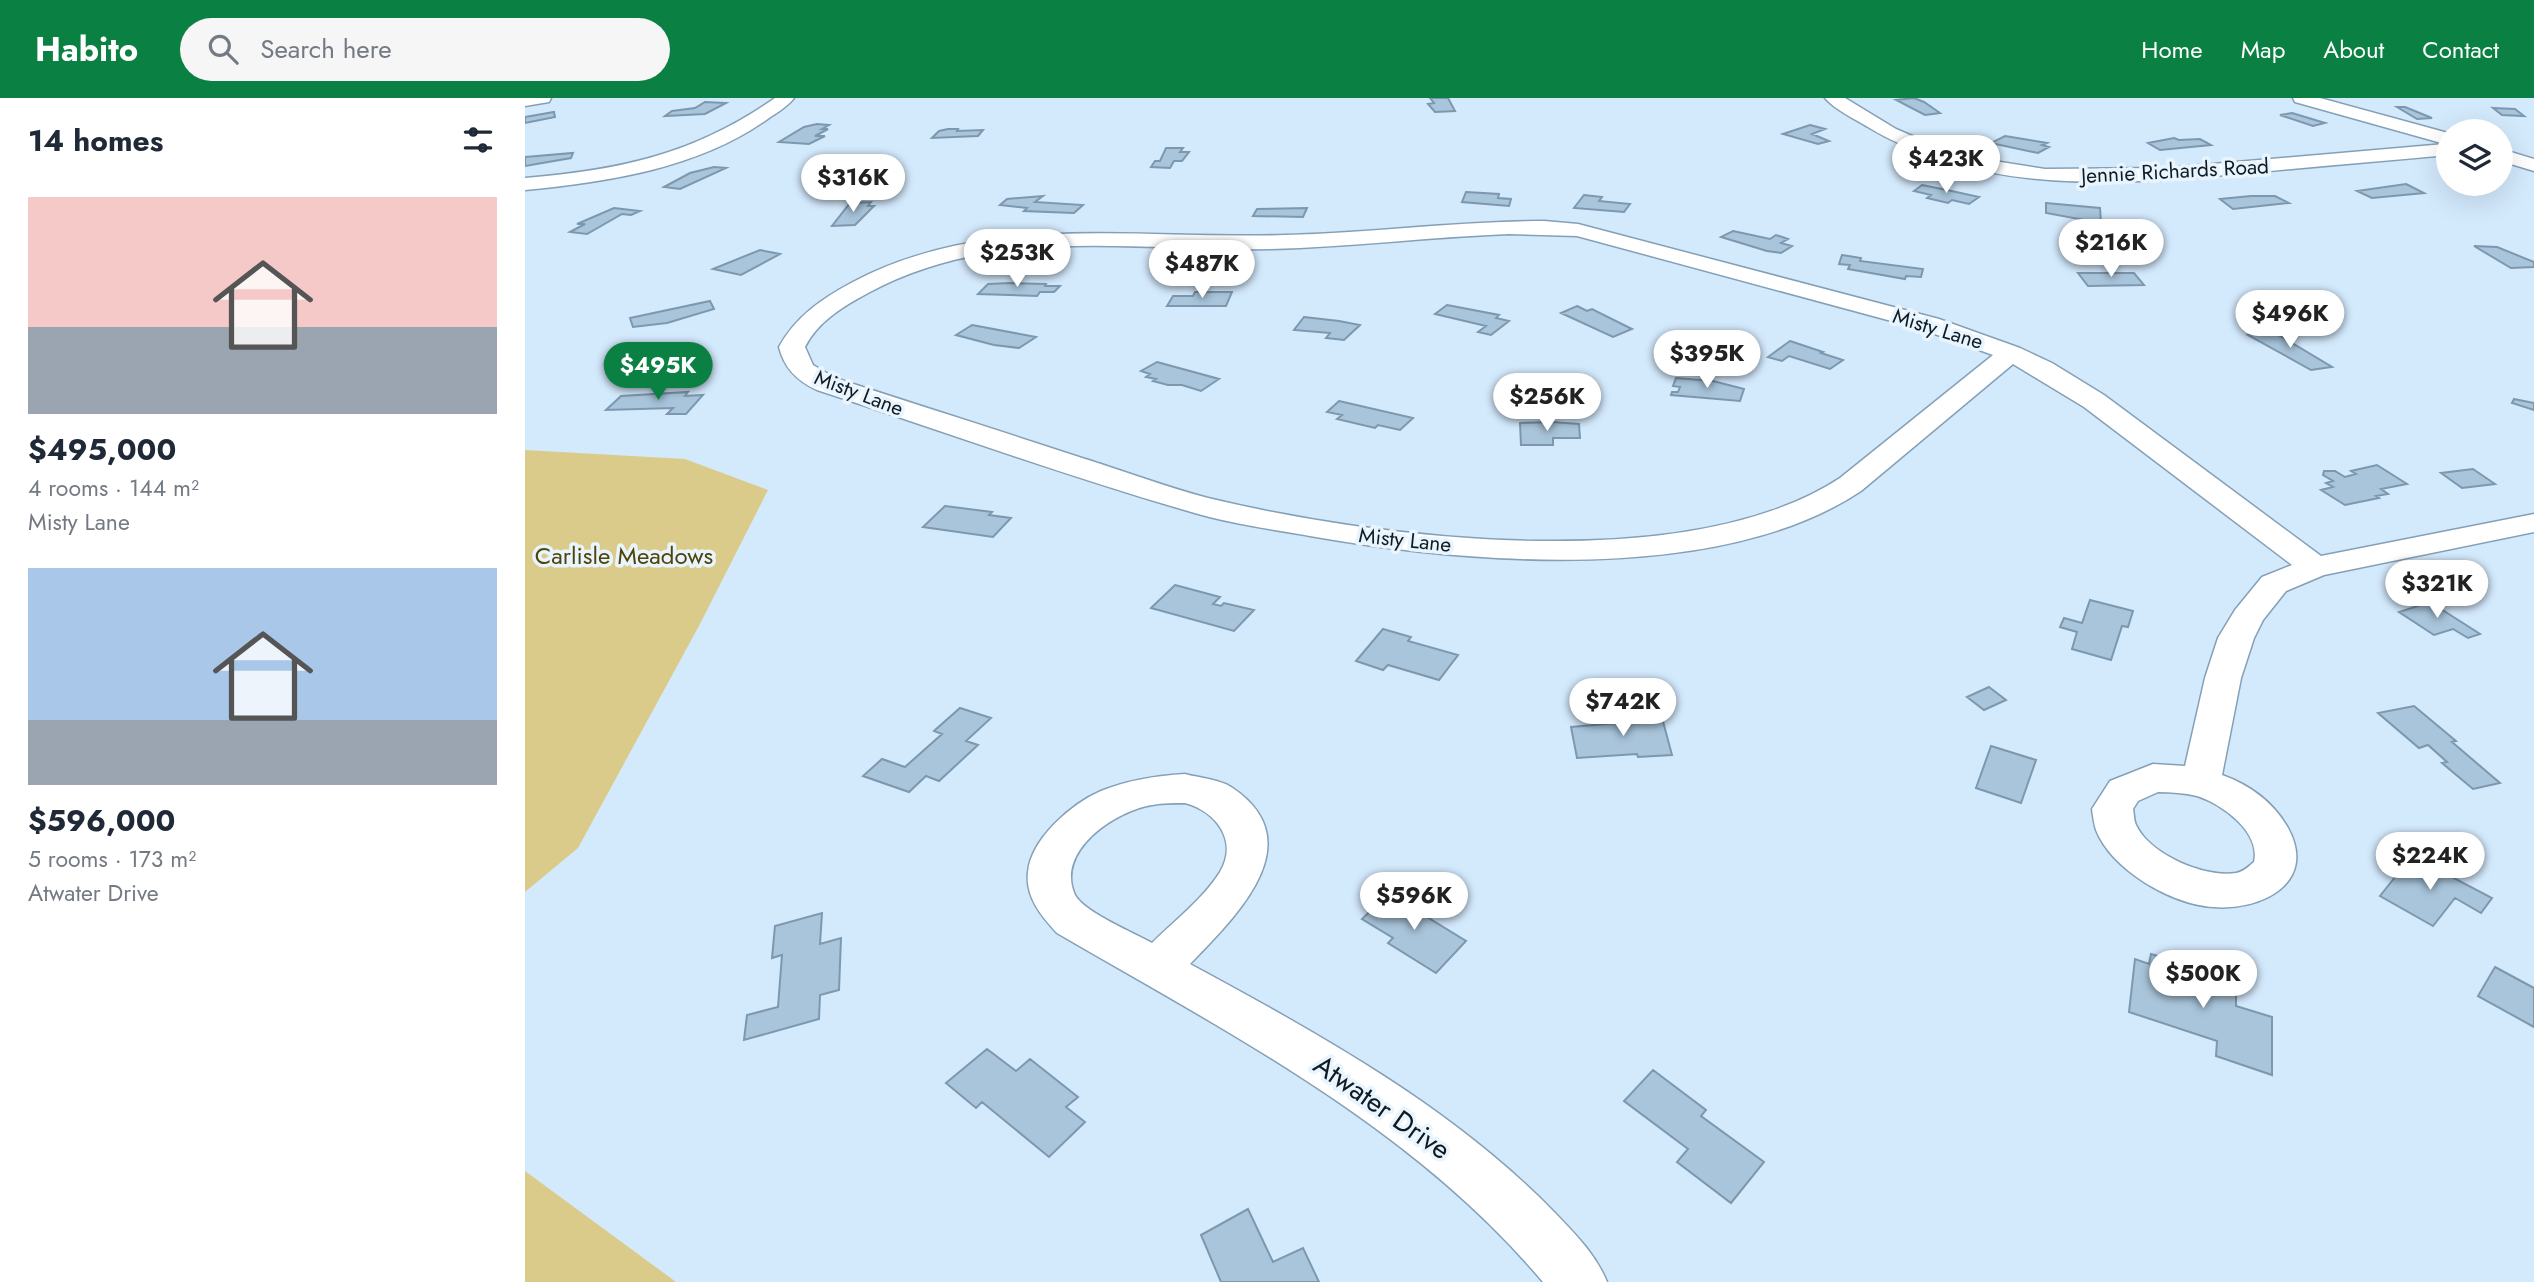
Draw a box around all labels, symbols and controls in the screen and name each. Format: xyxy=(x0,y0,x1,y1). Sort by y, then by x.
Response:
search box xyxy=(180,18,670,81)
text: Habito xyxy=(35,26,138,73)
icon: search xyxy=(204,30,242,68)
text: Search here xyxy=(260,30,392,68)
text: Home xyxy=(2141,32,2203,67)
text: Map xyxy=(2241,32,2285,67)
text: About xyxy=(2323,32,2384,67)
text: Contact xyxy=(2422,32,2499,67)
text: 14 homes xyxy=(28,119,163,162)
map controls xyxy=(2436,119,2513,196)
button: layers xyxy=(2436,119,2513,196)
icon: filters xyxy=(459,121,497,159)
pin: $423K xyxy=(1897,136,1995,195)
text: $423K xyxy=(1908,141,1984,175)
street label: Jennie Richards Road xyxy=(2077,151,2270,191)
pin: $316K xyxy=(804,155,902,214)
text: $316K xyxy=(817,160,889,194)
pin: $216K xyxy=(2062,220,2160,279)
text: $216K xyxy=(2075,225,2147,259)
pin: $253K xyxy=(968,230,1066,289)
text: $253K xyxy=(980,235,1054,269)
pin: $487K xyxy=(1153,240,1251,300)
icon: home xyxy=(200,242,326,368)
text: $487K xyxy=(1165,246,1239,280)
pin: $496K xyxy=(2241,290,2339,350)
text: $496K xyxy=(2251,296,2329,330)
street label: Misty Lane xyxy=(1889,301,1987,357)
pin: $395K xyxy=(1658,330,1756,390)
text: $395K xyxy=(1670,336,1744,370)
pin: $495K xyxy=(609,342,707,402)
text: $495K xyxy=(620,348,696,382)
street label: Misty Lane xyxy=(810,362,908,424)
pin: $256K xyxy=(1498,374,1596,433)
text: $256K xyxy=(1509,379,1585,413)
text: $495,000 xyxy=(28,428,176,471)
text: 4 rooms · 144 m² xyxy=(28,471,199,505)
text: Misty Lane xyxy=(28,505,130,539)
street label: Misty Lane xyxy=(1357,520,1453,560)
park label: Carlisle Meadows xyxy=(535,538,713,573)
pin: $321K xyxy=(2388,560,2486,620)
text: $321K xyxy=(2401,566,2473,600)
icon: home xyxy=(200,613,326,739)
pin: $742K xyxy=(1574,678,1672,738)
text: $742K xyxy=(1585,684,1661,718)
text: $596,000 xyxy=(28,799,175,842)
pin: $224K xyxy=(2381,832,2479,892)
text: $224K xyxy=(2392,838,2468,872)
text: 5 rooms · 173 m² xyxy=(28,842,196,876)
pin: $596K xyxy=(1365,872,1463,932)
text: Atwater Drive xyxy=(28,876,159,910)
text: $596K xyxy=(1376,878,1452,912)
pin: $500K xyxy=(2154,950,2252,1010)
text: $500K xyxy=(2165,956,2241,990)
street label: Atwater Drive xyxy=(1305,1045,1459,1169)

